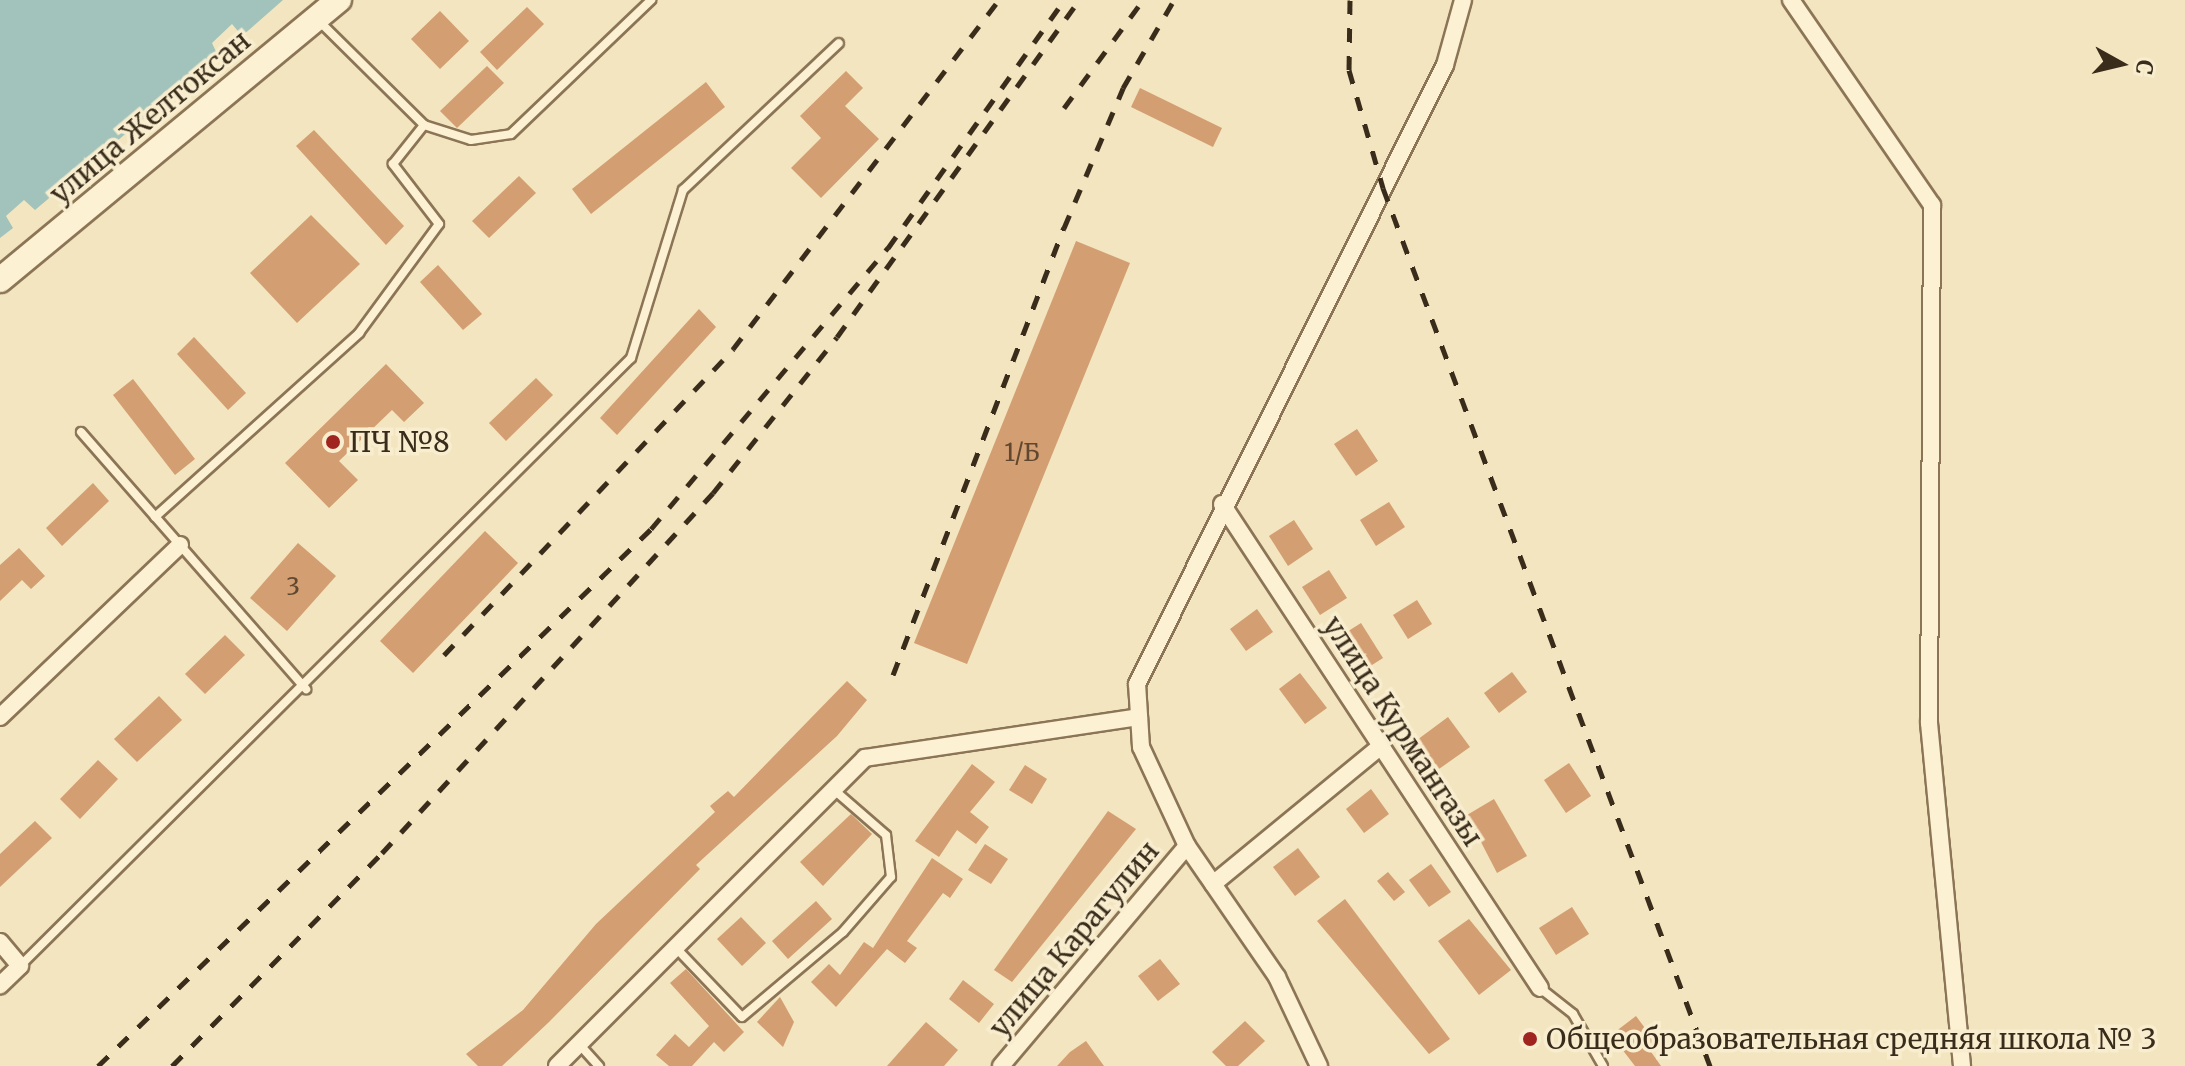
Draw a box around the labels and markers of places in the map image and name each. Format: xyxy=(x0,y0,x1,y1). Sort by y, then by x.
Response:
place label: ПЧ №8 xyxy=(349,425,450,459)
marker: ПЧ №8 xyxy=(324,433,342,451)
place label: Общеобразовательная средняя школа № 3 xyxy=(1546,1022,2157,1056)
marker: Общеобразовательная средняя школа № 3 xyxy=(1521,1030,1539,1048)

